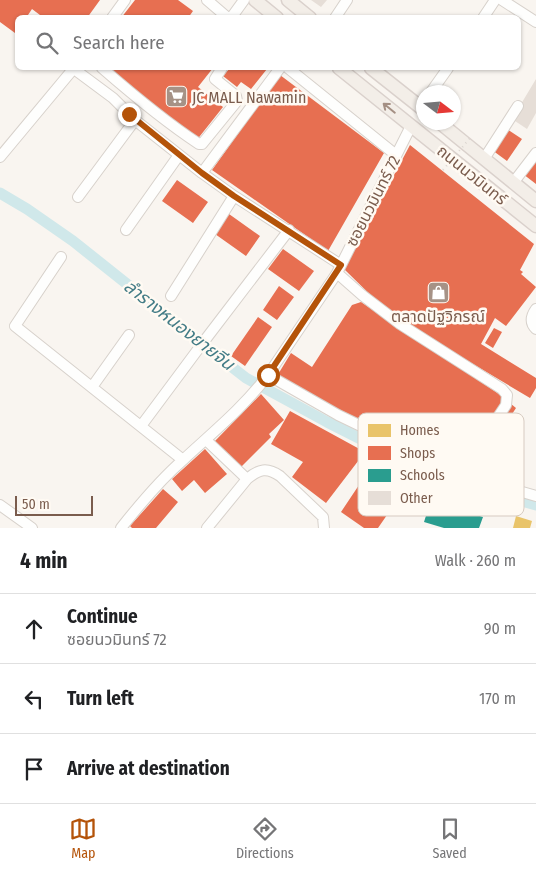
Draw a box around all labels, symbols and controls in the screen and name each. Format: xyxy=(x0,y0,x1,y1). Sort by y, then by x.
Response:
search box xyxy=(15,15,521,70)
icon: search xyxy=(33,29,61,57)
text: Search here xyxy=(73,31,165,54)
supermarket icon: JC MALL Nawamin xyxy=(164,85,188,109)
north arrow xyxy=(416,85,461,130)
place label: JC MALL Nawamin xyxy=(192,88,306,107)
route end xyxy=(118,103,141,126)
one-way arrow xyxy=(383,103,396,114)
street label: ถนนนวมินทร์ xyxy=(433,141,511,209)
street label: ซอยนวมินทร์ 72 xyxy=(342,152,404,250)
water label: ลำรางหนองยายจีน xyxy=(119,275,239,376)
shop icon: ตลาดปัฐวิกรณ์ xyxy=(426,280,450,304)
place label: ตลาดปัฐวิกรณ์ xyxy=(391,307,485,326)
route start xyxy=(257,364,280,387)
legend xyxy=(358,413,524,516)
text: Homes xyxy=(400,422,440,439)
text: Shops xyxy=(400,445,435,462)
text: Schools xyxy=(400,467,445,484)
text: Other xyxy=(400,490,433,507)
scale bar xyxy=(15,493,92,516)
text: 50 m xyxy=(22,496,50,513)
text: 4 min xyxy=(20,548,68,574)
text: Walk · 260 m xyxy=(435,551,516,570)
text: Continue xyxy=(67,605,138,628)
icon: ahead xyxy=(20,615,48,643)
text: 90 m xyxy=(484,619,516,638)
text: ซอยนวมินทร์ 72 xyxy=(67,630,167,649)
icon: left xyxy=(20,685,48,713)
text: Turn left xyxy=(67,687,134,710)
text: 170 m xyxy=(479,689,516,708)
icon: arrive xyxy=(20,755,48,783)
text: Arrive at destination xyxy=(67,757,230,780)
tab: Map xyxy=(69,815,97,862)
tab: Directions xyxy=(236,815,294,862)
tab: Saved xyxy=(432,815,467,862)

